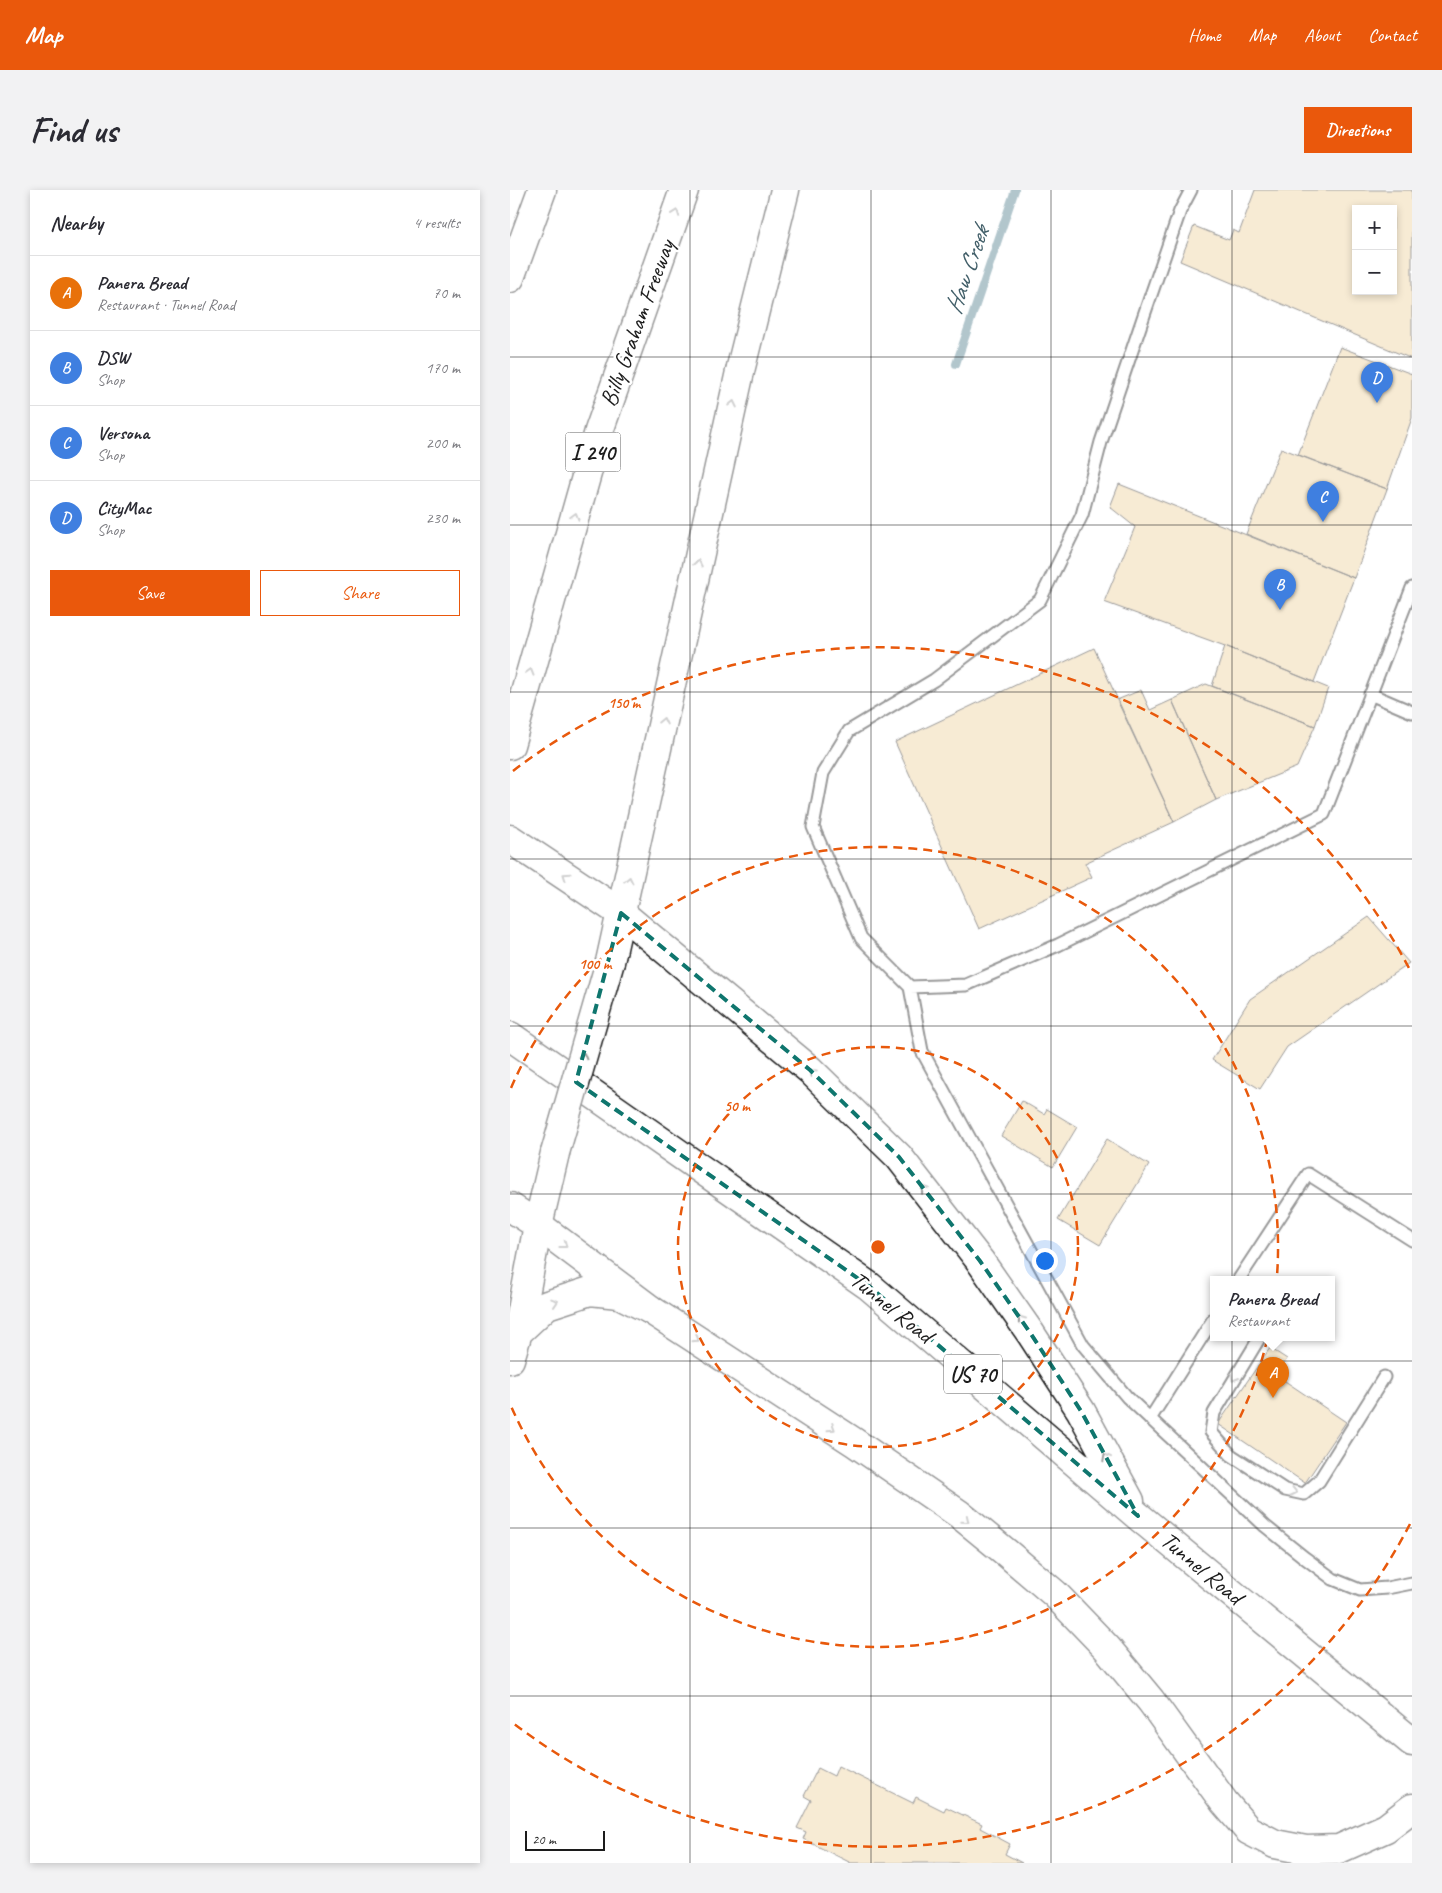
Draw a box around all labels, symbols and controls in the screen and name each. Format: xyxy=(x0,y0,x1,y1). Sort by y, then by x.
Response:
text: Map xyxy=(25,20,62,50)
text: Home xyxy=(1188,24,1221,46)
text: Map xyxy=(1249,24,1276,46)
text: About xyxy=(1304,24,1340,46)
text: Contact xyxy=(1368,24,1417,46)
button: Directions xyxy=(1304,107,1412,153)
text: Find us xyxy=(30,108,117,153)
map controls xyxy=(1352,205,1397,295)
button: + xyxy=(1352,205,1397,250)
one-way arrow xyxy=(670,209,680,217)
text: Nearby xyxy=(50,210,103,236)
text: 4 results xyxy=(413,213,460,233)
water label: Haw Creek xyxy=(937,218,998,318)
street label: Billy Graham Freeway xyxy=(593,234,682,410)
button: − xyxy=(1352,250,1397,295)
text: Panera Bread xyxy=(97,271,187,295)
text: A xyxy=(62,283,70,303)
text: 70 m xyxy=(433,283,460,303)
text: Restaurant · Tunnel Road xyxy=(97,295,235,315)
text: DSW xyxy=(97,346,130,370)
text: B xyxy=(62,358,70,378)
text: 170 m xyxy=(426,358,460,378)
pin: D xyxy=(1361,362,1393,403)
text: Shop xyxy=(97,370,124,390)
one-way arrow xyxy=(727,400,738,408)
text: Versona xyxy=(97,421,149,445)
road number: I 240 xyxy=(566,432,620,472)
text: C xyxy=(62,433,70,453)
text: 200 m xyxy=(426,433,460,453)
text: Shop xyxy=(97,445,124,465)
pin: C xyxy=(1307,481,1339,522)
text: CityMac xyxy=(97,496,151,520)
text: D xyxy=(61,508,71,528)
text: 230 m xyxy=(426,508,460,528)
one-way arrow xyxy=(569,512,579,521)
text: Shop xyxy=(97,520,124,540)
one-way arrow xyxy=(692,558,703,567)
pin: B xyxy=(1264,569,1296,610)
button: Save xyxy=(50,570,250,616)
button: Share xyxy=(260,570,460,616)
one-way arrow xyxy=(525,669,535,677)
text: 150 m xyxy=(608,694,642,713)
one-way arrow xyxy=(657,717,668,726)
one-way arrow xyxy=(563,873,572,882)
one-way arrow xyxy=(623,876,633,885)
text: 100 m xyxy=(579,955,613,974)
one-way arrow xyxy=(577,1051,588,1060)
one-way arrow xyxy=(808,1069,817,1078)
text: 50 m xyxy=(724,1097,751,1116)
one-way arrow xyxy=(921,1185,930,1195)
centre of rings xyxy=(869,1238,887,1256)
one-way arrow xyxy=(558,1239,567,1247)
your location xyxy=(1032,1248,1058,1274)
street label: Tunnel Road xyxy=(844,1264,942,1352)
popup xyxy=(1210,1276,1335,1341)
text: Panera Bread xyxy=(1228,1287,1317,1311)
one-way arrow xyxy=(550,1298,559,1308)
text: Restaurant xyxy=(1228,1311,1290,1331)
one-way arrow xyxy=(1018,1316,1027,1325)
one-way arrow xyxy=(691,1333,700,1342)
road number: US 70 xyxy=(944,1354,1002,1394)
pin: A xyxy=(1257,1357,1289,1398)
one-way arrow xyxy=(1230,1373,1240,1382)
one-way arrow xyxy=(826,1422,836,1431)
one-way arrow xyxy=(1103,1454,1113,1463)
one-way arrow xyxy=(1289,1486,1298,1497)
one-way arrow xyxy=(960,1514,970,1523)
street label: Tunnel Road xyxy=(1155,1525,1252,1613)
scale bar xyxy=(525,1828,605,1851)
text: 20 m xyxy=(532,1831,556,1848)

